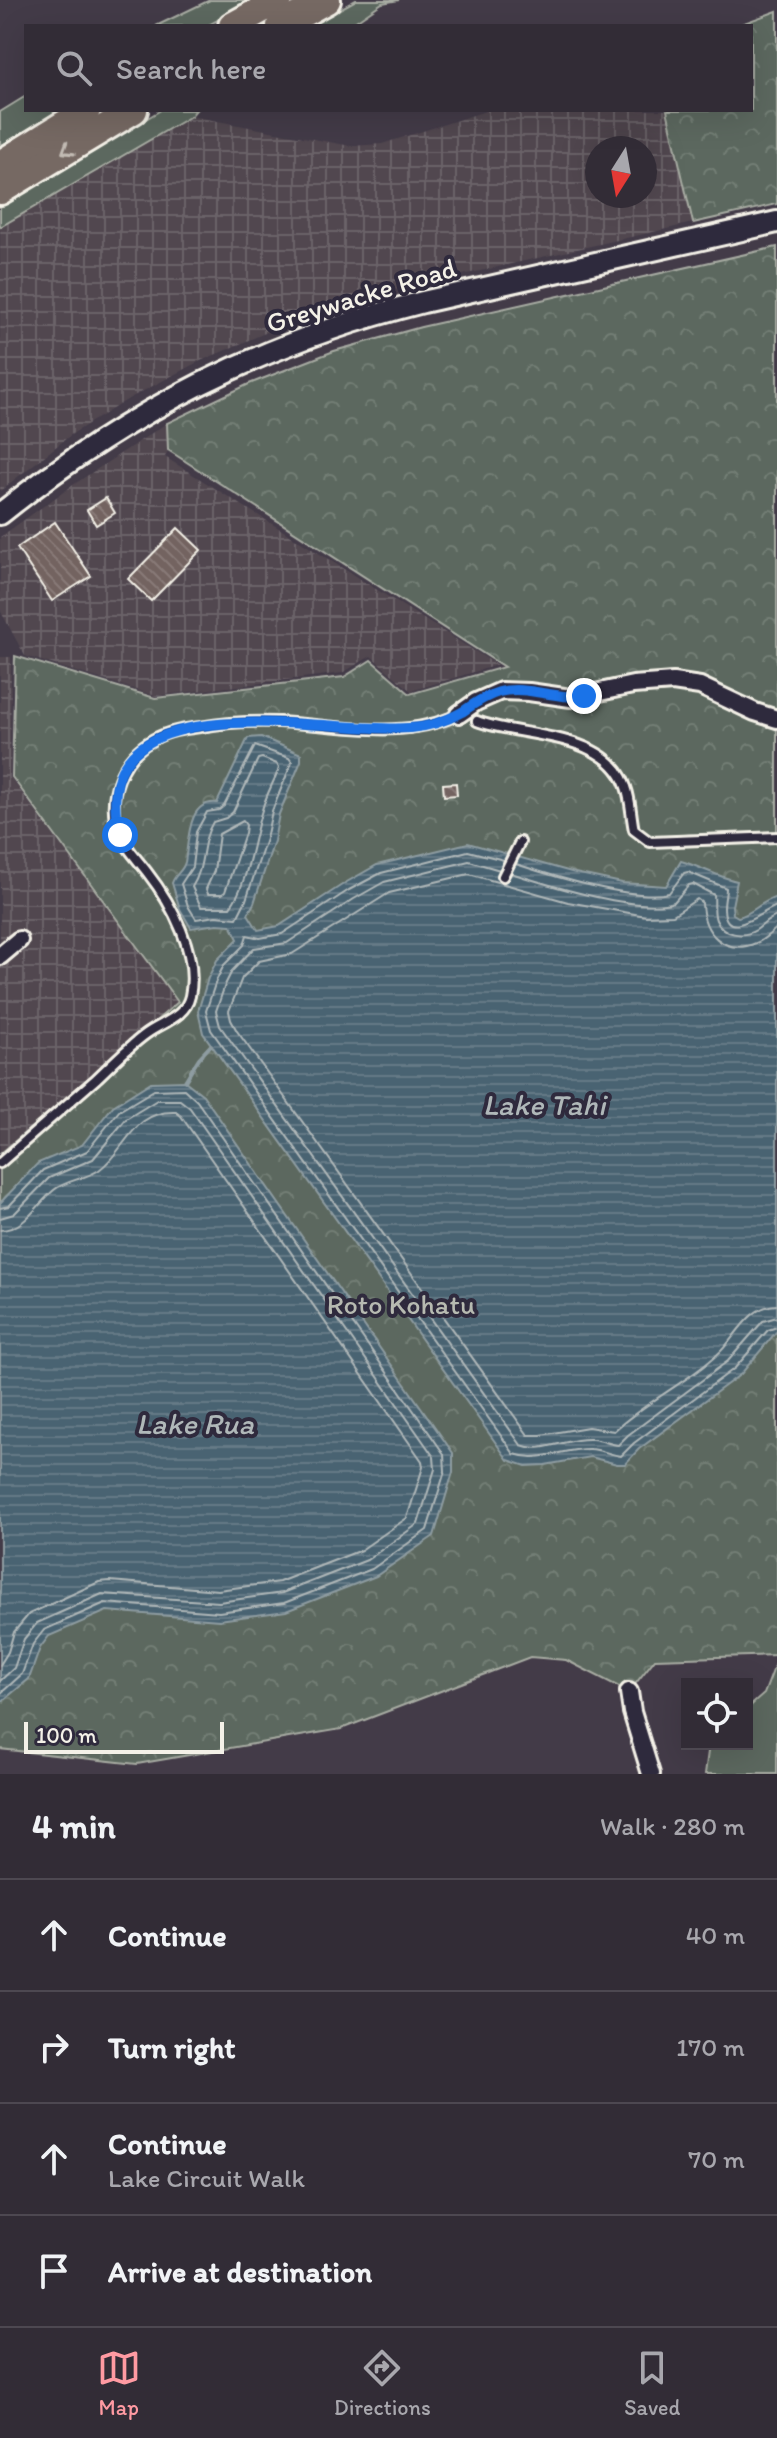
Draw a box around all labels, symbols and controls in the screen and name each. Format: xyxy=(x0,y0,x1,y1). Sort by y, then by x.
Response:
search box xyxy=(24,24,753,112)
icon: search xyxy=(52,46,96,90)
text: Search here xyxy=(116,50,266,87)
north arrow xyxy=(585,136,657,208)
one-way arrow xyxy=(61,141,76,156)
street label: Greywacke Road xyxy=(262,250,460,340)
route end xyxy=(566,678,602,714)
route start xyxy=(102,817,138,853)
water label: Lake Tahi xyxy=(483,1086,609,1123)
park label: Roto Kohatu xyxy=(327,1287,475,1321)
water label: Lake Rua xyxy=(136,1405,254,1442)
map controls xyxy=(681,1678,753,1750)
button: locate xyxy=(681,1678,753,1750)
scale bar xyxy=(24,1718,224,1754)
text: 100 m xyxy=(36,1722,97,1749)
text: 4 min xyxy=(32,1806,116,1847)
text: Walk · 280 m xyxy=(600,1810,745,1842)
icon: ahead xyxy=(32,1913,76,1957)
text: Continue xyxy=(108,1917,227,1954)
text: 40 m xyxy=(686,1919,745,1951)
icon: right xyxy=(32,2025,76,2069)
text: Turn right xyxy=(108,2029,236,2066)
text: 170 m xyxy=(676,2031,745,2063)
text: Continue xyxy=(108,2125,227,2162)
icon: ahead xyxy=(32,2137,76,2181)
text: 70 m xyxy=(688,2143,745,2175)
text: Lake Circuit Walk xyxy=(108,2162,305,2194)
icon: arrive xyxy=(32,2249,76,2293)
text: Arrive at destination xyxy=(108,2253,372,2290)
tab: Map xyxy=(97,2346,141,2421)
tab: Directions xyxy=(334,2346,431,2421)
tab: Saved xyxy=(624,2346,680,2421)

